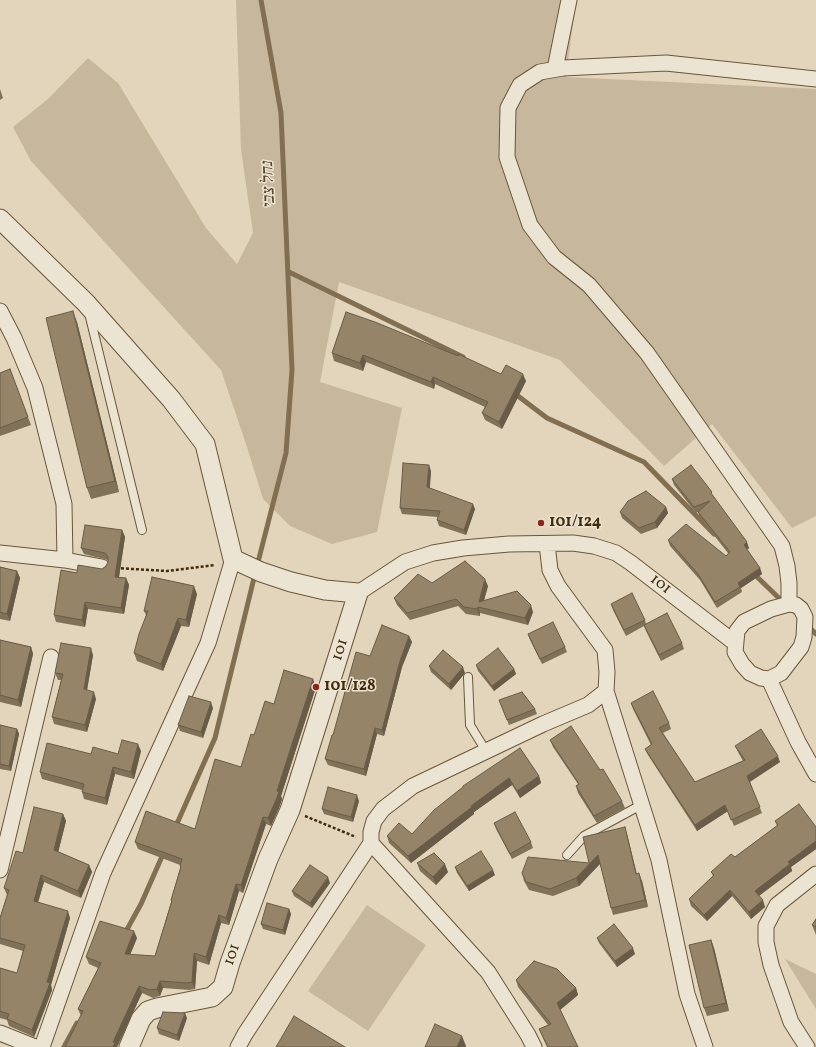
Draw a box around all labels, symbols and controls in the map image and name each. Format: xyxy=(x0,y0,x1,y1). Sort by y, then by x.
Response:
water label: נחל צבי xyxy=(259,161,281,209)
place label: 101/124 xyxy=(549,513,601,533)
marker: 101/124 xyxy=(536,518,546,528)
street label: 101 xyxy=(645,571,675,599)
street label: 101 xyxy=(329,637,353,663)
place label: 101/128 xyxy=(324,677,376,697)
marker: 101/128 xyxy=(311,682,321,692)
street label: 101 xyxy=(220,941,246,969)

